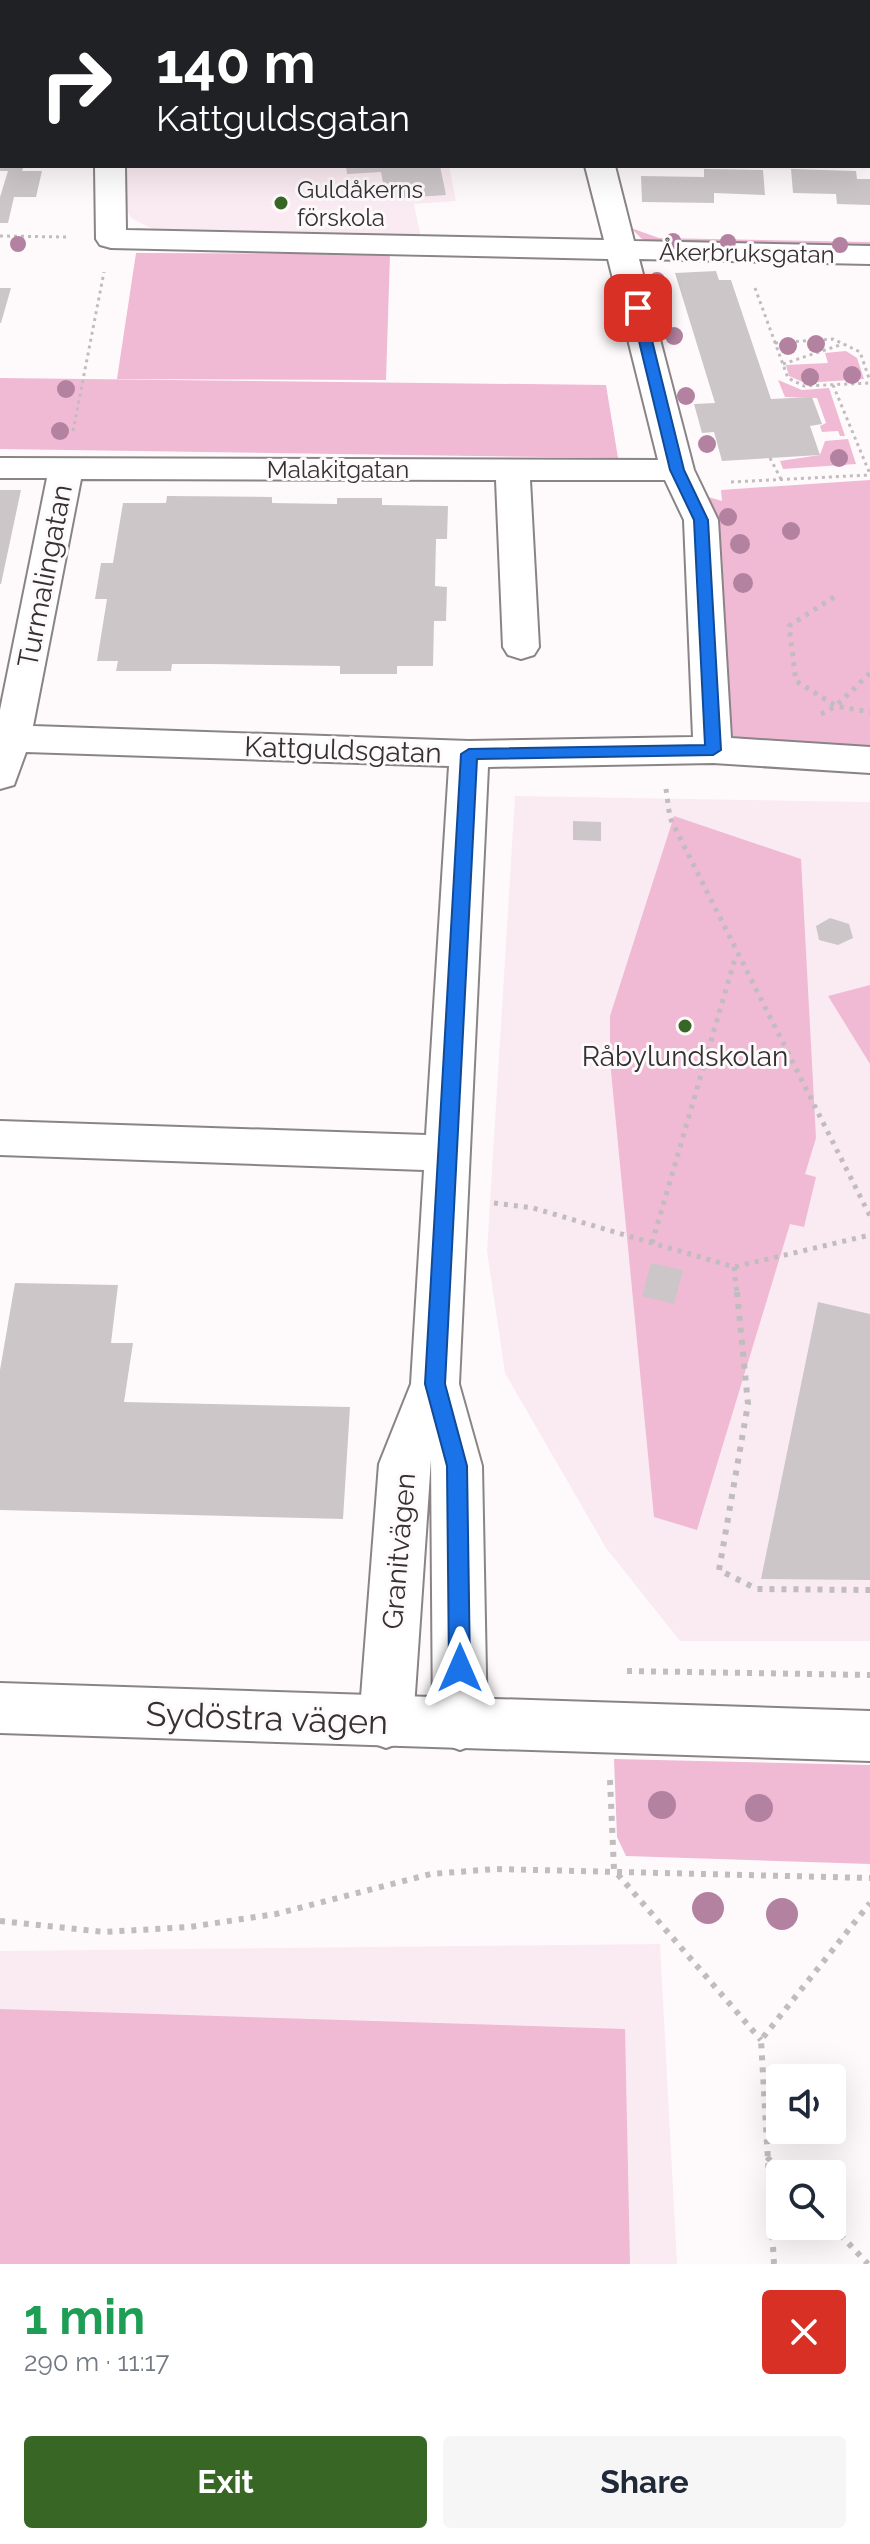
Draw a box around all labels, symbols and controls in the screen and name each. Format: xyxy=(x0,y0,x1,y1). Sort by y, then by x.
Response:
text: 140 m xyxy=(156,30,316,96)
icon: right xyxy=(24,32,128,136)
text: Kattguldsgatan xyxy=(156,97,410,139)
place label: Guldåkerns förskola xyxy=(297,175,423,232)
marker: Guldåkerns förskola xyxy=(272,194,290,212)
street label: Åkerbruksgatan xyxy=(659,237,835,269)
pin xyxy=(604,274,672,342)
icon: arrive xyxy=(616,286,660,330)
street label: Malakitgatan xyxy=(267,455,409,484)
street label: Turmalingatan xyxy=(11,482,79,670)
street label: Kattguldsgatan xyxy=(244,730,442,770)
marker: Råbylundskolan xyxy=(676,1017,694,1035)
place label: Råbylundskolan xyxy=(582,1040,788,1073)
street label: Granitvägen xyxy=(376,1471,422,1631)
position arrow xyxy=(418,1626,502,1710)
street label: Sydöstra vägen xyxy=(145,1694,389,1742)
map controls xyxy=(766,2064,846,2240)
button: sound xyxy=(766,2064,846,2144)
button: search xyxy=(766,2160,846,2240)
text: 1 min xyxy=(24,2289,145,2345)
button: close xyxy=(762,2290,846,2374)
text: 290 m · 11:17 xyxy=(24,2347,169,2377)
button: Exit xyxy=(24,2436,427,2528)
button: Share xyxy=(443,2436,846,2528)

